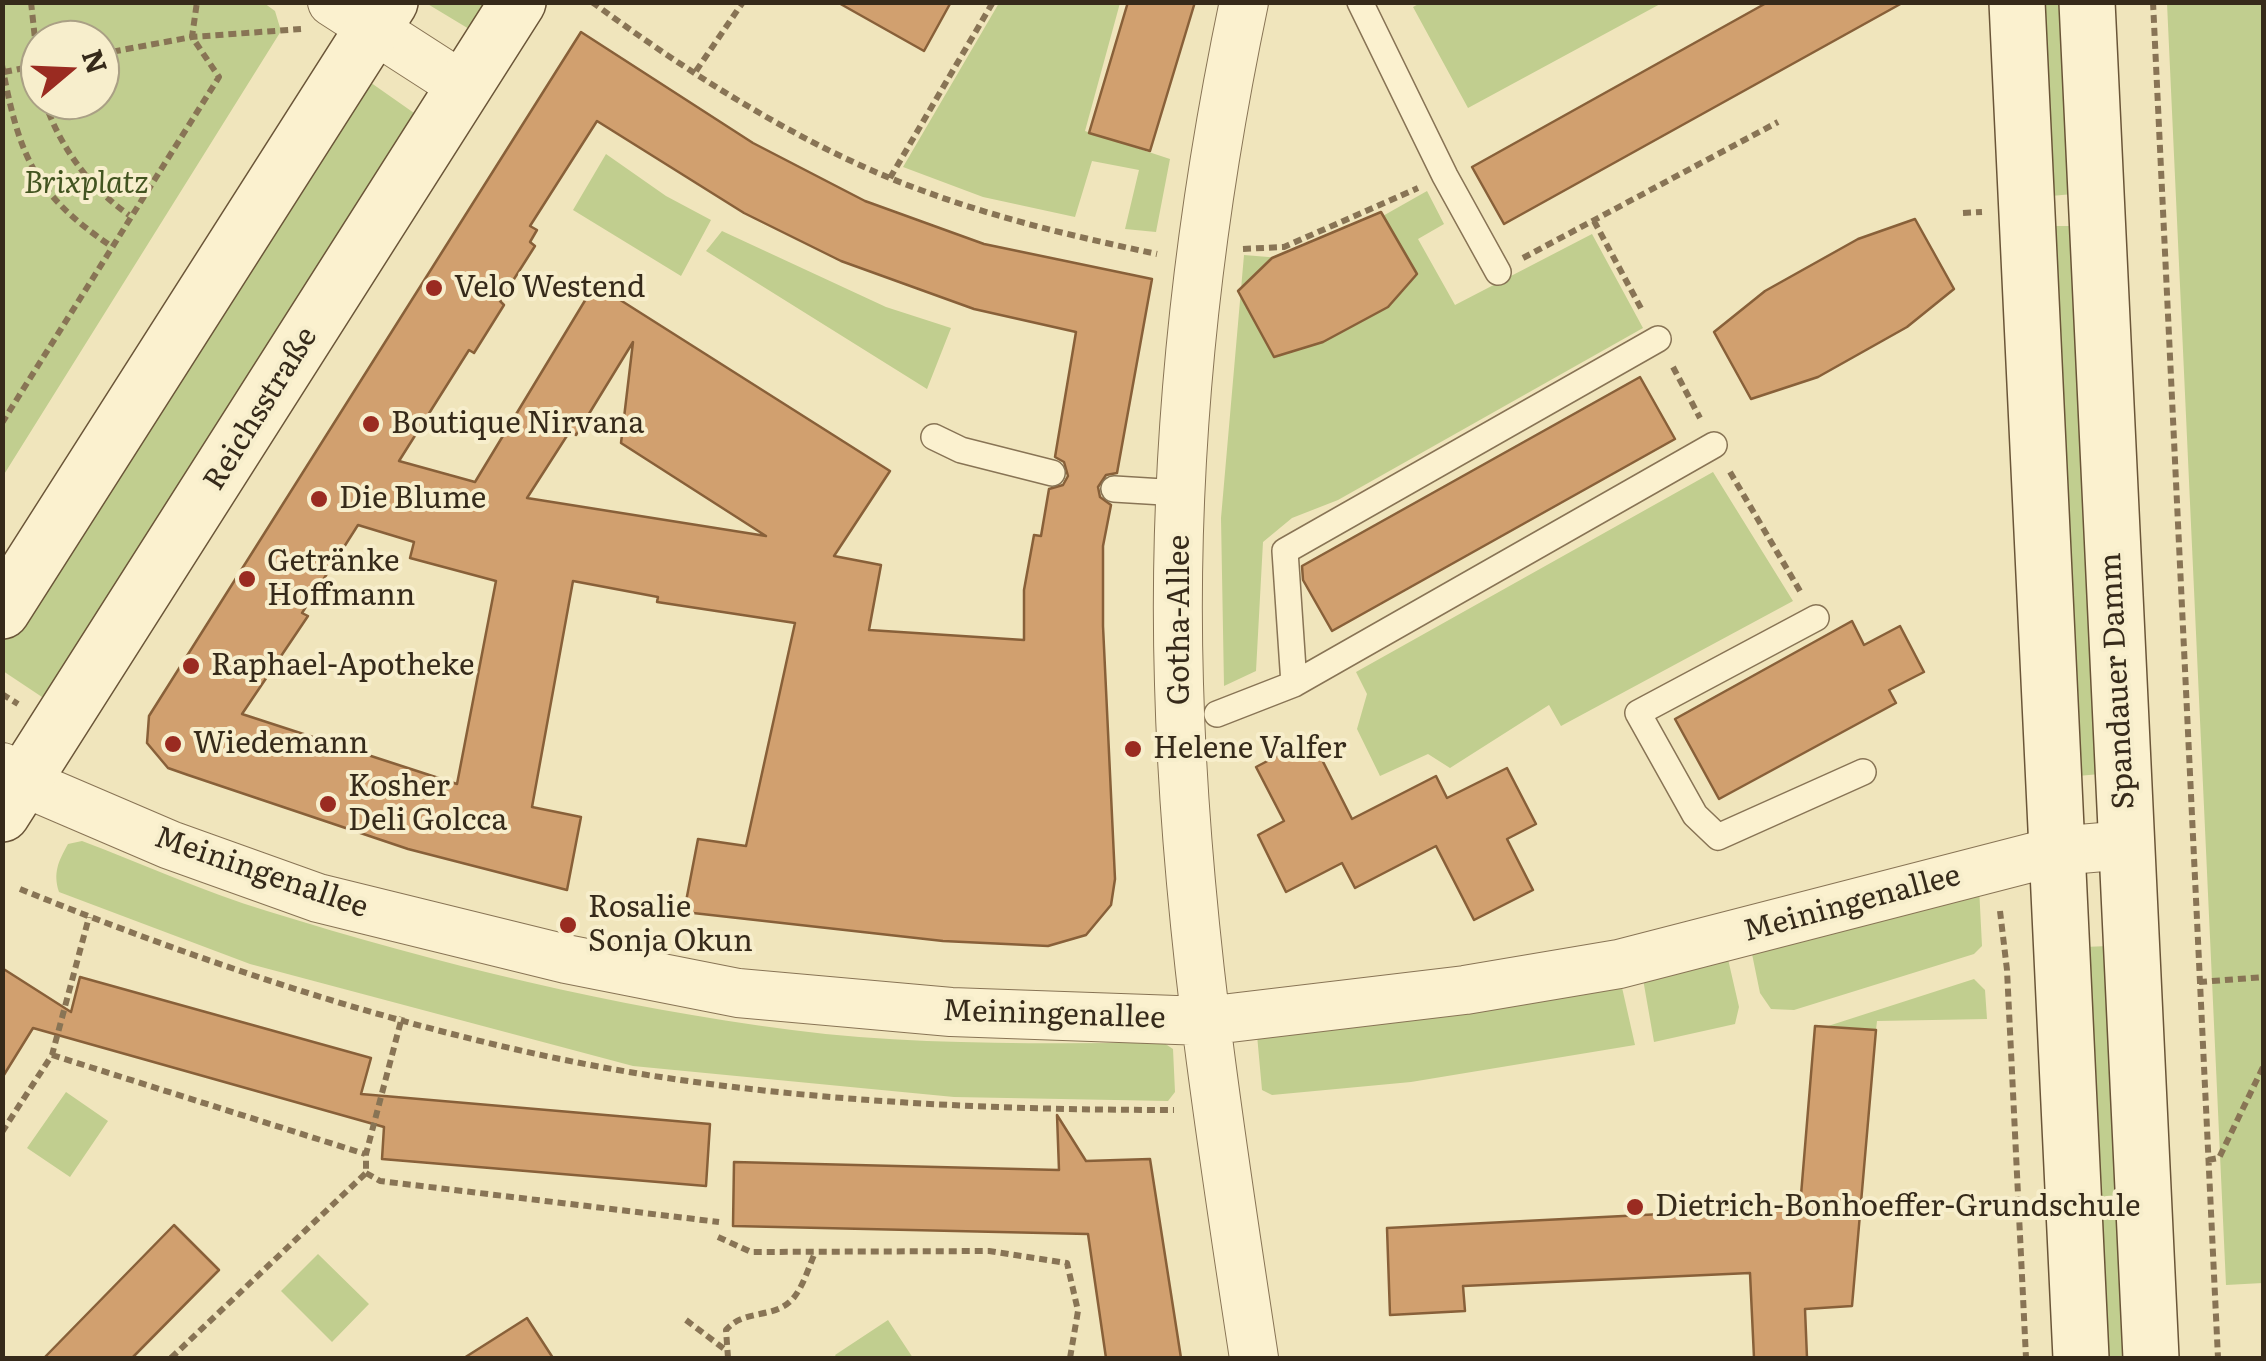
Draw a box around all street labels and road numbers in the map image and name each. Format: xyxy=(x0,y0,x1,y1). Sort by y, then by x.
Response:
street label: Reichsstraße xyxy=(197,321,325,497)
street label: Gotha-Allee xyxy=(1162,535,1198,705)
street label: Spandauer Damm xyxy=(2093,552,2143,810)
street label: Meiningenallee xyxy=(150,820,372,926)
street label: Meiningenallee xyxy=(1740,858,1964,950)
street label: Meiningenallee xyxy=(942,993,1166,1037)

